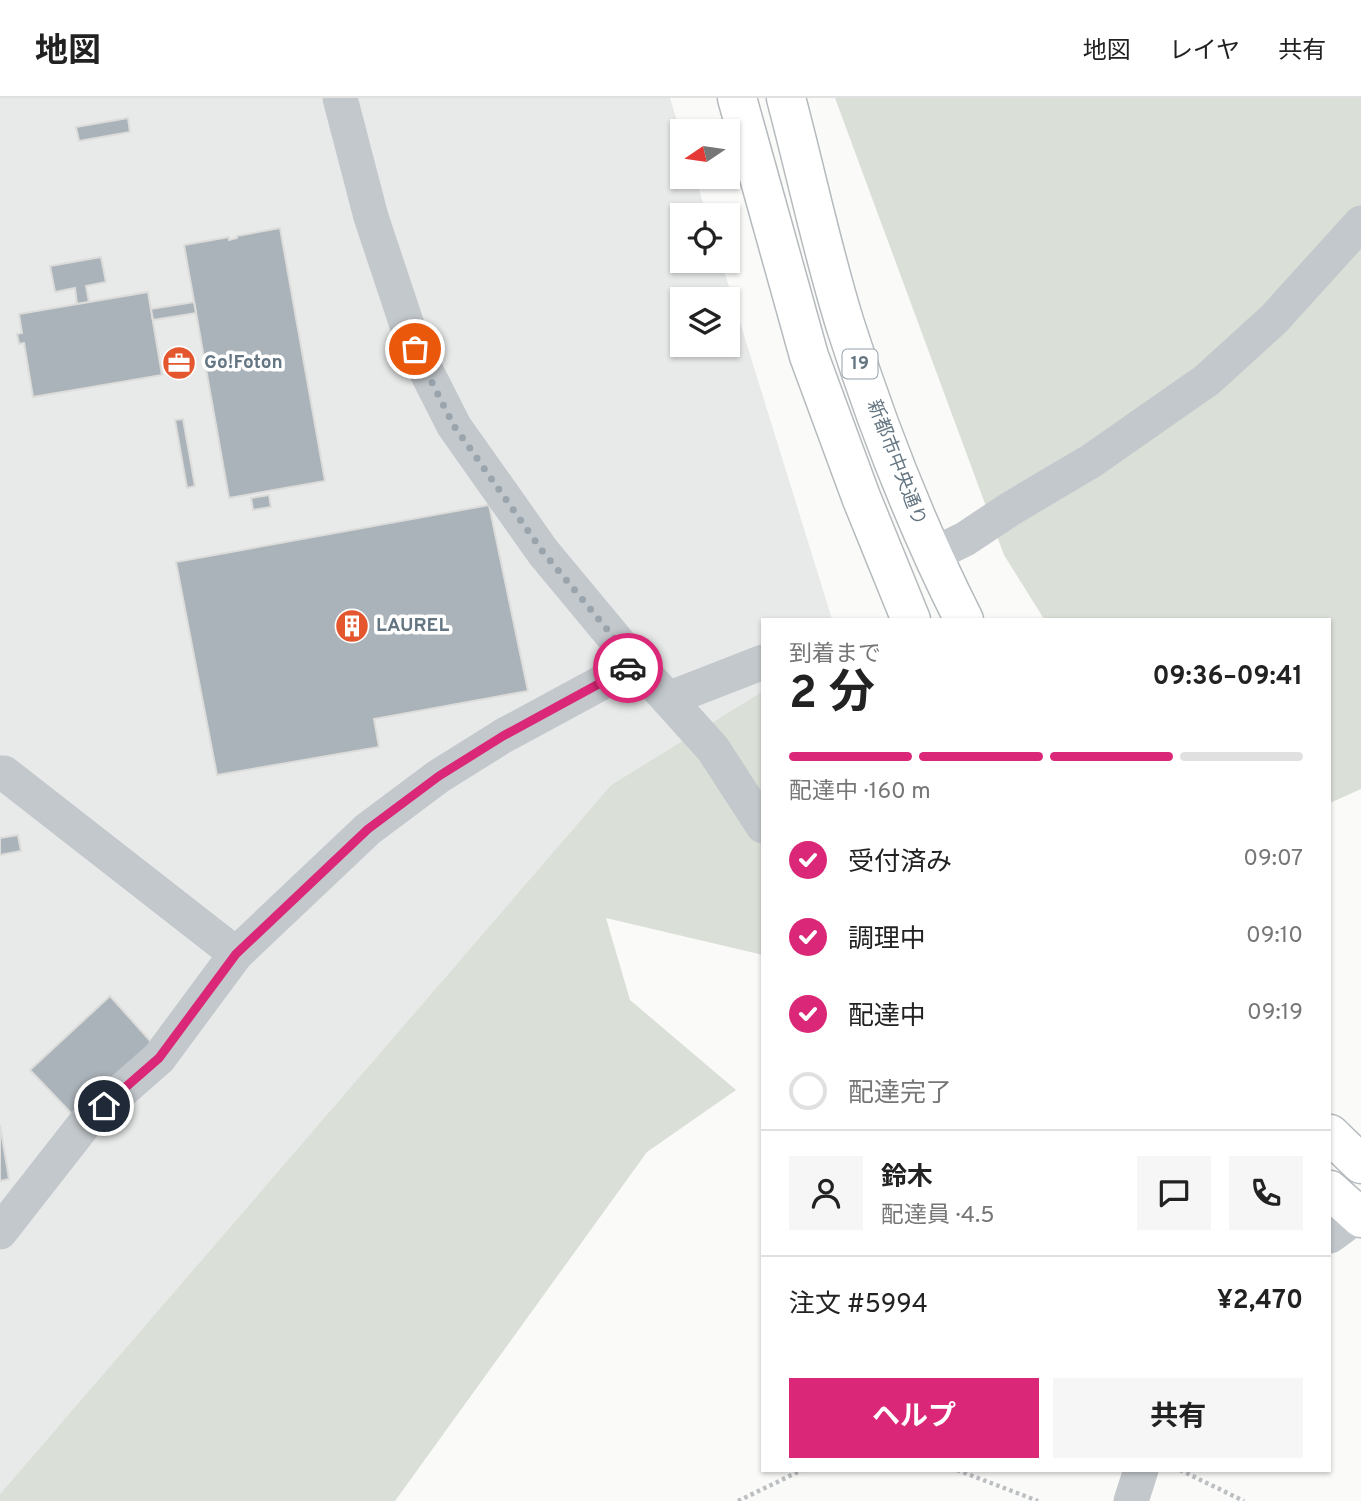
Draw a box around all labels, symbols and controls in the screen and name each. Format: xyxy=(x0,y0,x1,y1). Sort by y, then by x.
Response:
text: 地図 xyxy=(35,32,101,74)
text: 地図 xyxy=(1083,37,1131,67)
text: レイヤ xyxy=(1169,37,1240,67)
text: 共有 xyxy=(1278,37,1326,67)
north arrow xyxy=(670,119,740,189)
map controls xyxy=(670,119,740,357)
button: locate xyxy=(670,203,740,273)
button: layers xyxy=(670,287,740,357)
pin xyxy=(385,319,445,379)
icon: bag xyxy=(396,330,434,368)
office icon: Go!Foton xyxy=(160,344,198,382)
road number: 19 xyxy=(842,350,878,378)
place label: Go!Foton xyxy=(204,351,283,375)
street label: 新都市中央通り xyxy=(861,397,931,529)
building icon: LAUREL xyxy=(333,607,371,645)
place label: LAUREL xyxy=(376,614,449,638)
courier xyxy=(593,633,663,703)
text: 到着まで xyxy=(789,641,881,670)
icon: car xyxy=(609,649,647,687)
text: 09:36–09:41 xyxy=(1153,661,1303,694)
text: 2 分 xyxy=(789,666,875,725)
text: 配達中 · 160 m xyxy=(789,778,931,807)
icon: check xyxy=(789,841,827,879)
text: 09:07 xyxy=(1243,845,1303,874)
text: 受付済み xyxy=(848,847,952,880)
icon: check xyxy=(789,918,827,956)
text: 09:10 xyxy=(1246,922,1303,951)
text: 調理中 xyxy=(848,924,926,957)
icon: check xyxy=(789,995,827,1033)
text: 09:19 xyxy=(1247,999,1303,1028)
text: 配達中 xyxy=(848,1001,926,1034)
pin xyxy=(74,1076,134,1136)
text: 配達完了 xyxy=(848,1078,952,1111)
icon: home xyxy=(85,1087,123,1125)
button: person xyxy=(789,1156,863,1230)
button: chat xyxy=(1137,1156,1211,1230)
button: phone xyxy=(1229,1156,1303,1230)
text: 鈴木 xyxy=(881,1162,933,1195)
text: 配達員 · 4.5 xyxy=(881,1202,995,1231)
text: ¥2,470 xyxy=(1217,1285,1303,1318)
text: 注文 #5994 xyxy=(789,1289,928,1322)
button: ヘルプ xyxy=(789,1378,1039,1458)
button: 共有 xyxy=(1053,1378,1303,1458)

